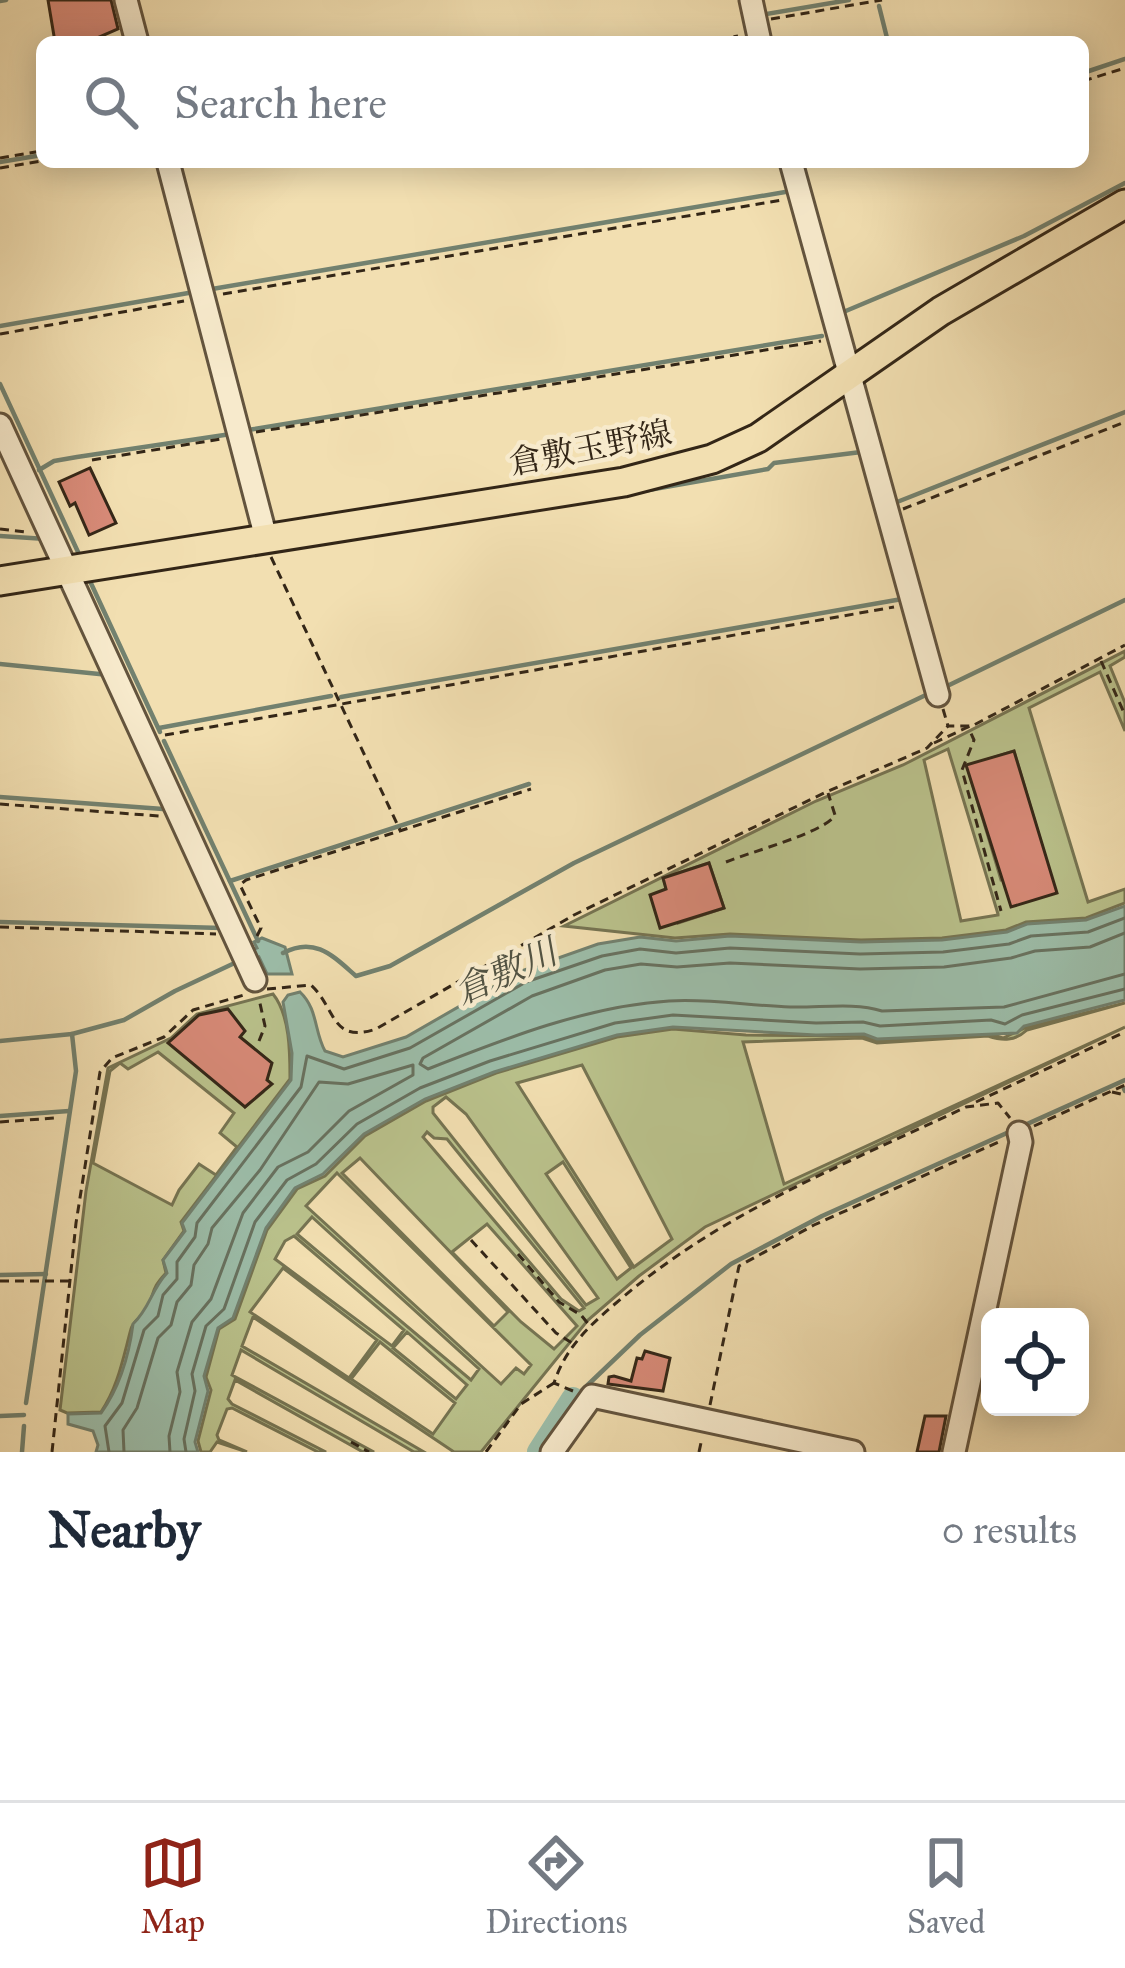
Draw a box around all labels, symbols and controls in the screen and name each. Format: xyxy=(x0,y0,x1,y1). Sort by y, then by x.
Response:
search box xyxy=(36,36,1089,168)
icon: search xyxy=(78,69,144,135)
text: Search here xyxy=(174,75,387,130)
street label: 倉敷玉野線 xyxy=(505,413,675,483)
water label: 倉敷川 xyxy=(447,928,567,1014)
map controls xyxy=(981,1308,1089,1416)
button: locate xyxy=(981,1308,1089,1416)
text: Nearby xyxy=(48,1499,200,1561)
text: 0 results xyxy=(942,1506,1077,1554)
tab: Map xyxy=(140,1830,206,1942)
tab: Directions xyxy=(485,1830,627,1942)
tab: Saved xyxy=(907,1830,985,1942)

